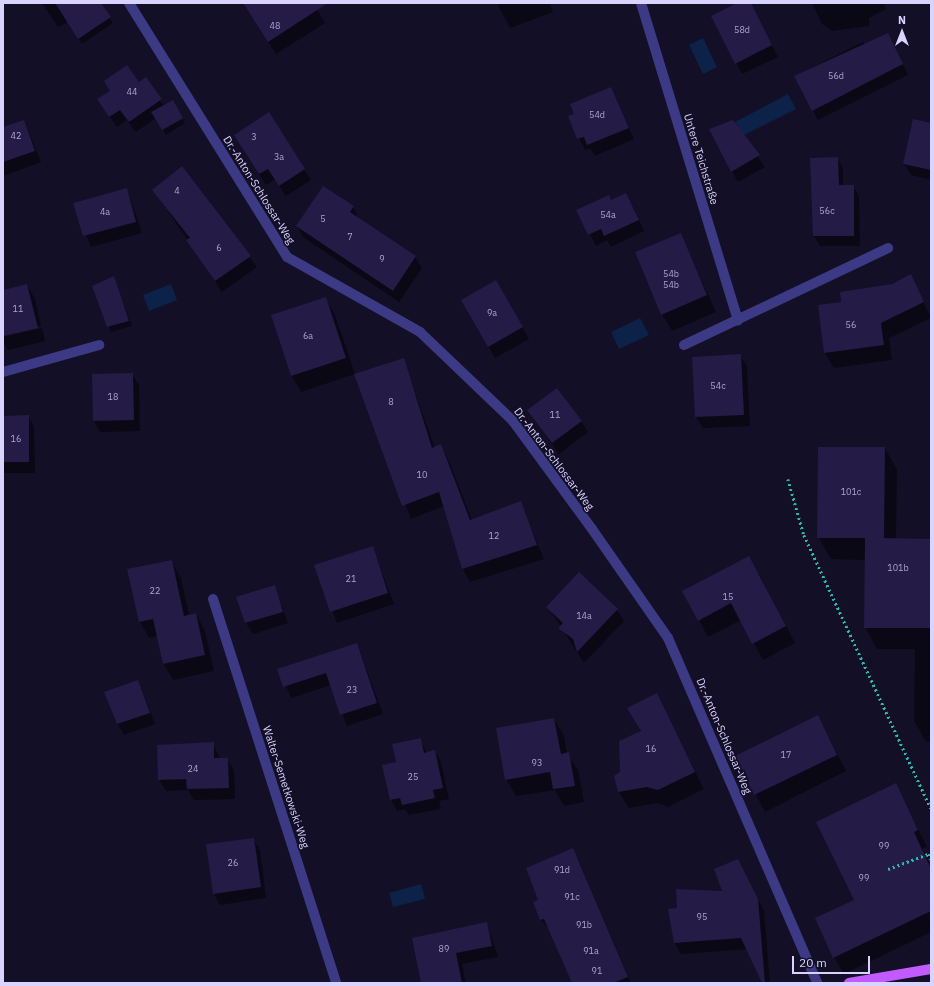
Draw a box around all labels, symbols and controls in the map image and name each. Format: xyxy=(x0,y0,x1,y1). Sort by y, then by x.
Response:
north arrow xyxy=(882,12,922,52)
text: N xyxy=(898,13,906,27)
house number: 48 xyxy=(270,21,280,31)
house number: 58d xyxy=(734,25,750,35)
house number: 56d xyxy=(828,71,844,81)
house number: 44 xyxy=(127,87,137,97)
house number: 54d xyxy=(589,110,605,120)
street label: Untere Teichstraße xyxy=(681,112,721,206)
house number: 42 xyxy=(11,131,21,141)
house number: 3 xyxy=(251,132,257,142)
street label: Dr.-Anton-Schlossar-Weg xyxy=(220,134,298,246)
house number: 3a xyxy=(274,152,284,162)
house number: 4 xyxy=(174,186,180,196)
house number: 56c xyxy=(819,206,835,216)
house number: 4a xyxy=(100,207,110,217)
house number: 54a xyxy=(600,210,616,220)
house number: 5 xyxy=(320,214,326,224)
house number: 7 xyxy=(347,232,353,242)
house number: 6 xyxy=(216,243,222,253)
house number: 9 xyxy=(379,254,385,264)
house number: 54b xyxy=(663,269,679,279)
house number: 54b xyxy=(663,280,679,290)
house number: 11 xyxy=(13,304,23,314)
house number: 9a xyxy=(487,308,497,318)
house number: 56 xyxy=(846,320,856,330)
house number: 6a xyxy=(303,331,313,341)
house number: 54c xyxy=(710,381,726,391)
house number: 18 xyxy=(108,392,118,402)
house number: 8 xyxy=(388,397,394,407)
street label: Dr.-Anton-Schlossar-Weg xyxy=(511,405,597,513)
house number: 11 xyxy=(550,410,560,420)
house number: 16 xyxy=(11,434,21,444)
house number: 10 xyxy=(417,470,427,480)
house number: 101c xyxy=(841,487,861,497)
house number: 12 xyxy=(489,531,499,541)
house number: 101b xyxy=(887,563,909,573)
house number: 21 xyxy=(346,574,356,584)
house number: 22 xyxy=(150,586,160,596)
house number: 15 xyxy=(723,592,733,602)
house number: 14a xyxy=(576,611,592,621)
street label: Dr.-Anton-Schlossar-Weg xyxy=(694,676,754,796)
house number: 23 xyxy=(347,685,357,695)
street label: Walter-Semetkowski-Weg xyxy=(260,724,312,850)
house number: 16 xyxy=(646,744,656,754)
house number: 17 xyxy=(781,750,791,760)
house number: 93 xyxy=(532,758,542,768)
house number: 24 xyxy=(188,764,198,774)
house number: 25 xyxy=(408,772,418,782)
house number: 99 xyxy=(879,841,889,851)
house number: 26 xyxy=(228,858,238,868)
house number: 91d xyxy=(554,865,570,875)
house number: 99 xyxy=(859,873,869,883)
house number: 91c xyxy=(564,892,580,902)
house number: 95 xyxy=(697,912,707,922)
house number: 91b xyxy=(576,920,592,930)
house number: 89 xyxy=(439,944,449,954)
house number: 91a xyxy=(583,946,599,956)
scale bar xyxy=(794,948,872,974)
text: 20 m xyxy=(799,955,827,970)
house number: 91 xyxy=(592,966,602,976)

